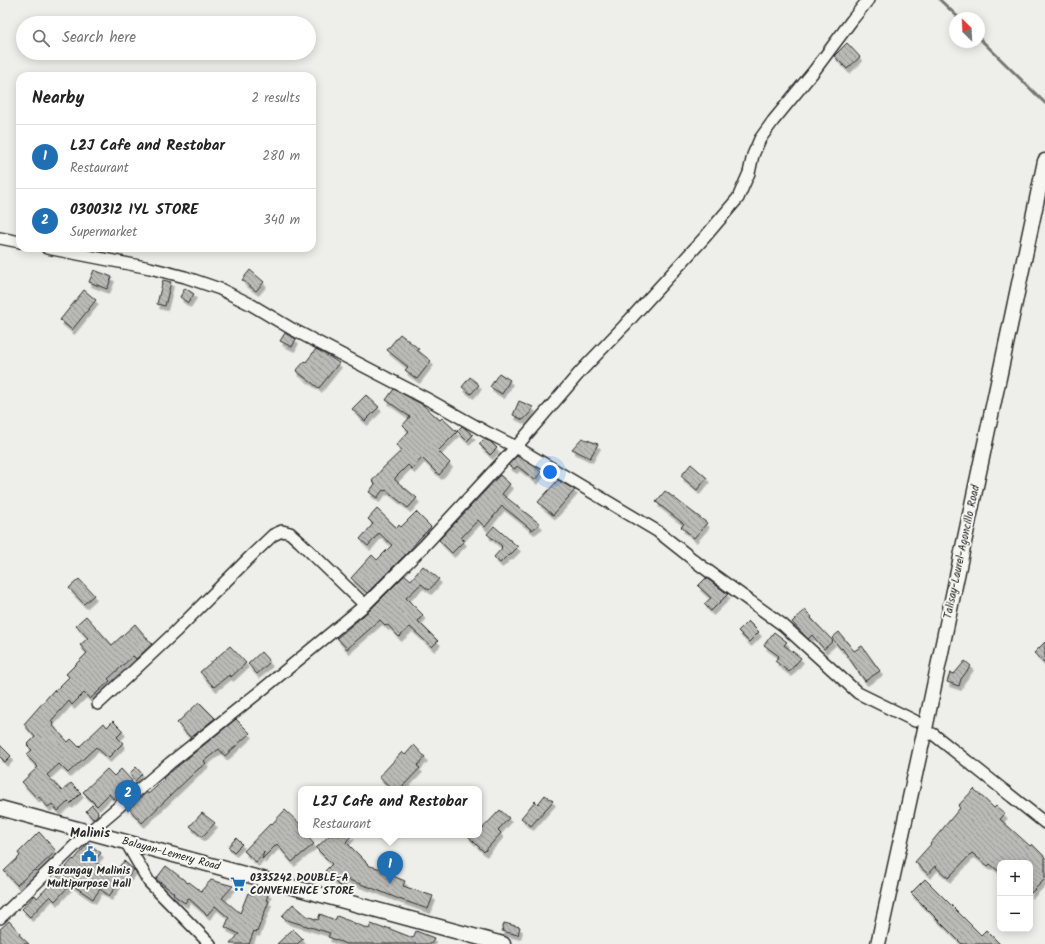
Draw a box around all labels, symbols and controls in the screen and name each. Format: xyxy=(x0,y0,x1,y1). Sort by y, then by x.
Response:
north arrow xyxy=(949,12,985,48)
search box xyxy=(16,16,316,60)
text: Search here xyxy=(62,26,136,50)
icon: search xyxy=(30,27,52,49)
text: Nearby xyxy=(32,85,84,112)
text: 2 results xyxy=(252,88,300,109)
text: L2J Cafe and Restobar xyxy=(70,134,225,158)
text: 1 xyxy=(43,146,47,167)
text: 280 m xyxy=(263,146,300,167)
text: Restaurant xyxy=(70,158,129,179)
text: 0300312 IYL STORE xyxy=(70,198,199,222)
text: 2 xyxy=(41,210,49,231)
text: 340 m xyxy=(263,210,300,231)
text: Supermarket xyxy=(70,222,137,243)
your location xyxy=(540,462,560,482)
street label: Talisay-Laurel-Agoncillo Road xyxy=(939,483,985,621)
pin: 2 xyxy=(115,780,141,813)
popup xyxy=(298,786,482,838)
text: L2J Cafe and Restobar xyxy=(313,790,467,814)
text: Restaurant xyxy=(313,814,371,835)
district label: Malinis xyxy=(70,823,110,844)
street label: Balayan-Lemery Road xyxy=(120,832,223,876)
public building icon: Barangay Malinis Multipurpose Hall xyxy=(80,845,98,863)
pin: 1 xyxy=(377,851,403,884)
map controls xyxy=(997,860,1033,932)
button: + xyxy=(997,860,1033,896)
place label: Barangay Malinis Multipurpose Hall xyxy=(47,862,131,893)
place label: 0335242 DOUBLE-A CONVENIENCE STORE xyxy=(250,869,355,900)
supermarket icon: 0335242 DOUBLE-A CONVENIENCE STORE xyxy=(229,875,247,893)
button: − xyxy=(997,896,1033,932)

